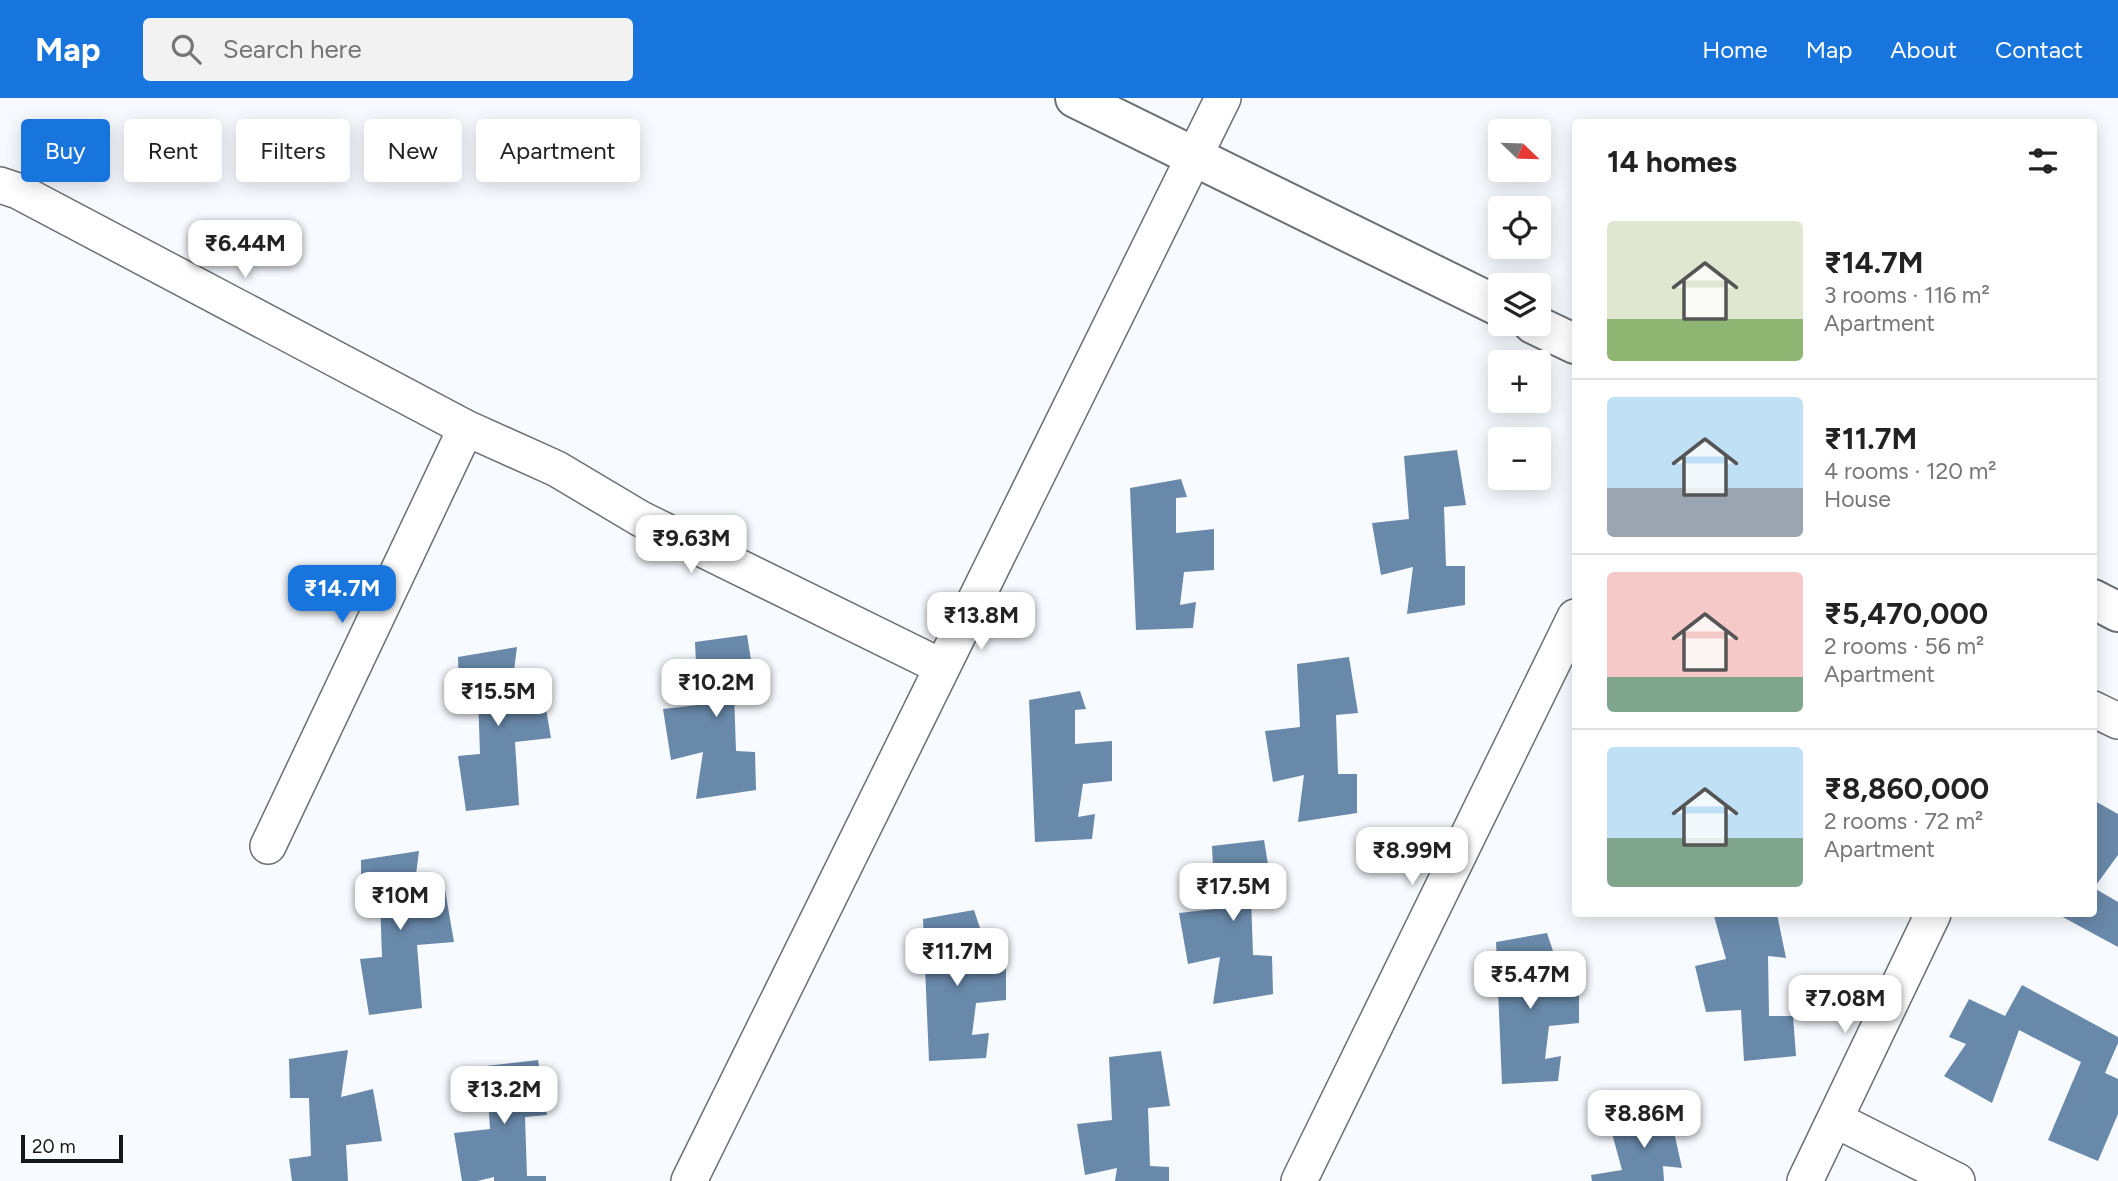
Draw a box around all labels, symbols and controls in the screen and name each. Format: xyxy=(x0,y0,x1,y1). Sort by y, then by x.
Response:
search box xyxy=(143,18,633,81)
text: Map xyxy=(35,30,101,69)
icon: search xyxy=(167,30,205,68)
text: Search here xyxy=(223,33,362,65)
text: Home xyxy=(1702,35,1768,64)
text: Map xyxy=(1806,35,1852,64)
text: About xyxy=(1890,35,1957,64)
text: Contact xyxy=(1995,35,2083,64)
chip: Buy xyxy=(21,119,110,182)
chip: Rent xyxy=(124,119,222,182)
chip: Filters xyxy=(236,119,350,182)
chip: New xyxy=(364,119,462,182)
chip: Apartment xyxy=(476,119,640,182)
north arrow xyxy=(1488,119,1550,182)
map controls xyxy=(1488,119,1551,490)
icon: filters xyxy=(2024,142,2062,180)
text: 14 homes xyxy=(1607,143,1737,180)
button: locate xyxy=(1488,196,1551,259)
pin: ₹6.44M xyxy=(188,220,302,280)
text: ₹6.44M xyxy=(204,229,286,257)
text: ₹14.7M xyxy=(1824,244,1923,281)
icon: home xyxy=(1663,249,1747,333)
button: layers xyxy=(1488,273,1551,336)
text: 3 rooms · 116 m² xyxy=(1824,281,1990,309)
text: Apartment xyxy=(1824,309,1935,337)
button: + xyxy=(1488,350,1551,413)
text: ₹11.7M xyxy=(1824,420,1917,457)
icon: home xyxy=(1663,425,1747,509)
button: − xyxy=(1488,427,1551,490)
text: 4 rooms · 120 m² xyxy=(1824,457,1997,485)
text: House xyxy=(1824,485,1891,513)
pin: ₹9.63M xyxy=(634,516,748,575)
text: ₹9.63M xyxy=(652,524,730,552)
pin: ₹14.7M xyxy=(285,566,399,625)
text: ₹14.7M xyxy=(304,574,380,602)
pin: ₹13.8M xyxy=(924,592,1038,652)
text: ₹5,470,000 xyxy=(1824,595,1988,632)
icon: home xyxy=(1663,600,1747,684)
text: ₹13.8M xyxy=(943,601,1019,629)
text: 2 rooms · 56 m² xyxy=(1824,632,1984,660)
pin: ₹10.2M xyxy=(659,660,773,719)
text: Apartment xyxy=(1824,660,1935,688)
pin: ₹15.5M xyxy=(441,668,555,728)
text: ₹10.2M xyxy=(677,668,755,696)
text: ₹15.5M xyxy=(460,677,536,705)
text: ₹8,860,000 xyxy=(1824,770,1989,807)
icon: home xyxy=(1663,775,1747,859)
text: 2 rooms · 72 m² xyxy=(1824,807,1983,835)
pin: ₹8.99M xyxy=(1355,828,1469,887)
text: Apartment xyxy=(1824,835,1935,863)
text: ₹8.99M xyxy=(1372,836,1452,864)
pin: ₹17.5M xyxy=(1176,864,1290,923)
pin: ₹10M xyxy=(359,872,441,932)
text: ₹17.5M xyxy=(1195,872,1271,900)
text: ₹10M xyxy=(371,881,429,909)
pin: ₹11.7M xyxy=(900,928,1014,988)
text: ₹11.7M xyxy=(921,937,993,965)
pin: ₹5.47M xyxy=(1473,951,1587,1011)
text: ₹5.47M xyxy=(1490,960,1570,988)
pin: ₹7.08M xyxy=(1788,976,1902,1035)
text: ₹7.08M xyxy=(1805,984,1885,1012)
pin: ₹13.2M xyxy=(447,1066,561,1126)
text: ₹13.2M xyxy=(466,1075,542,1103)
pin: ₹8.86M xyxy=(1587,1090,1701,1150)
text: ₹8.86M xyxy=(1604,1099,1684,1127)
scale bar xyxy=(21,1132,122,1164)
text: 20 m xyxy=(32,1135,76,1158)

